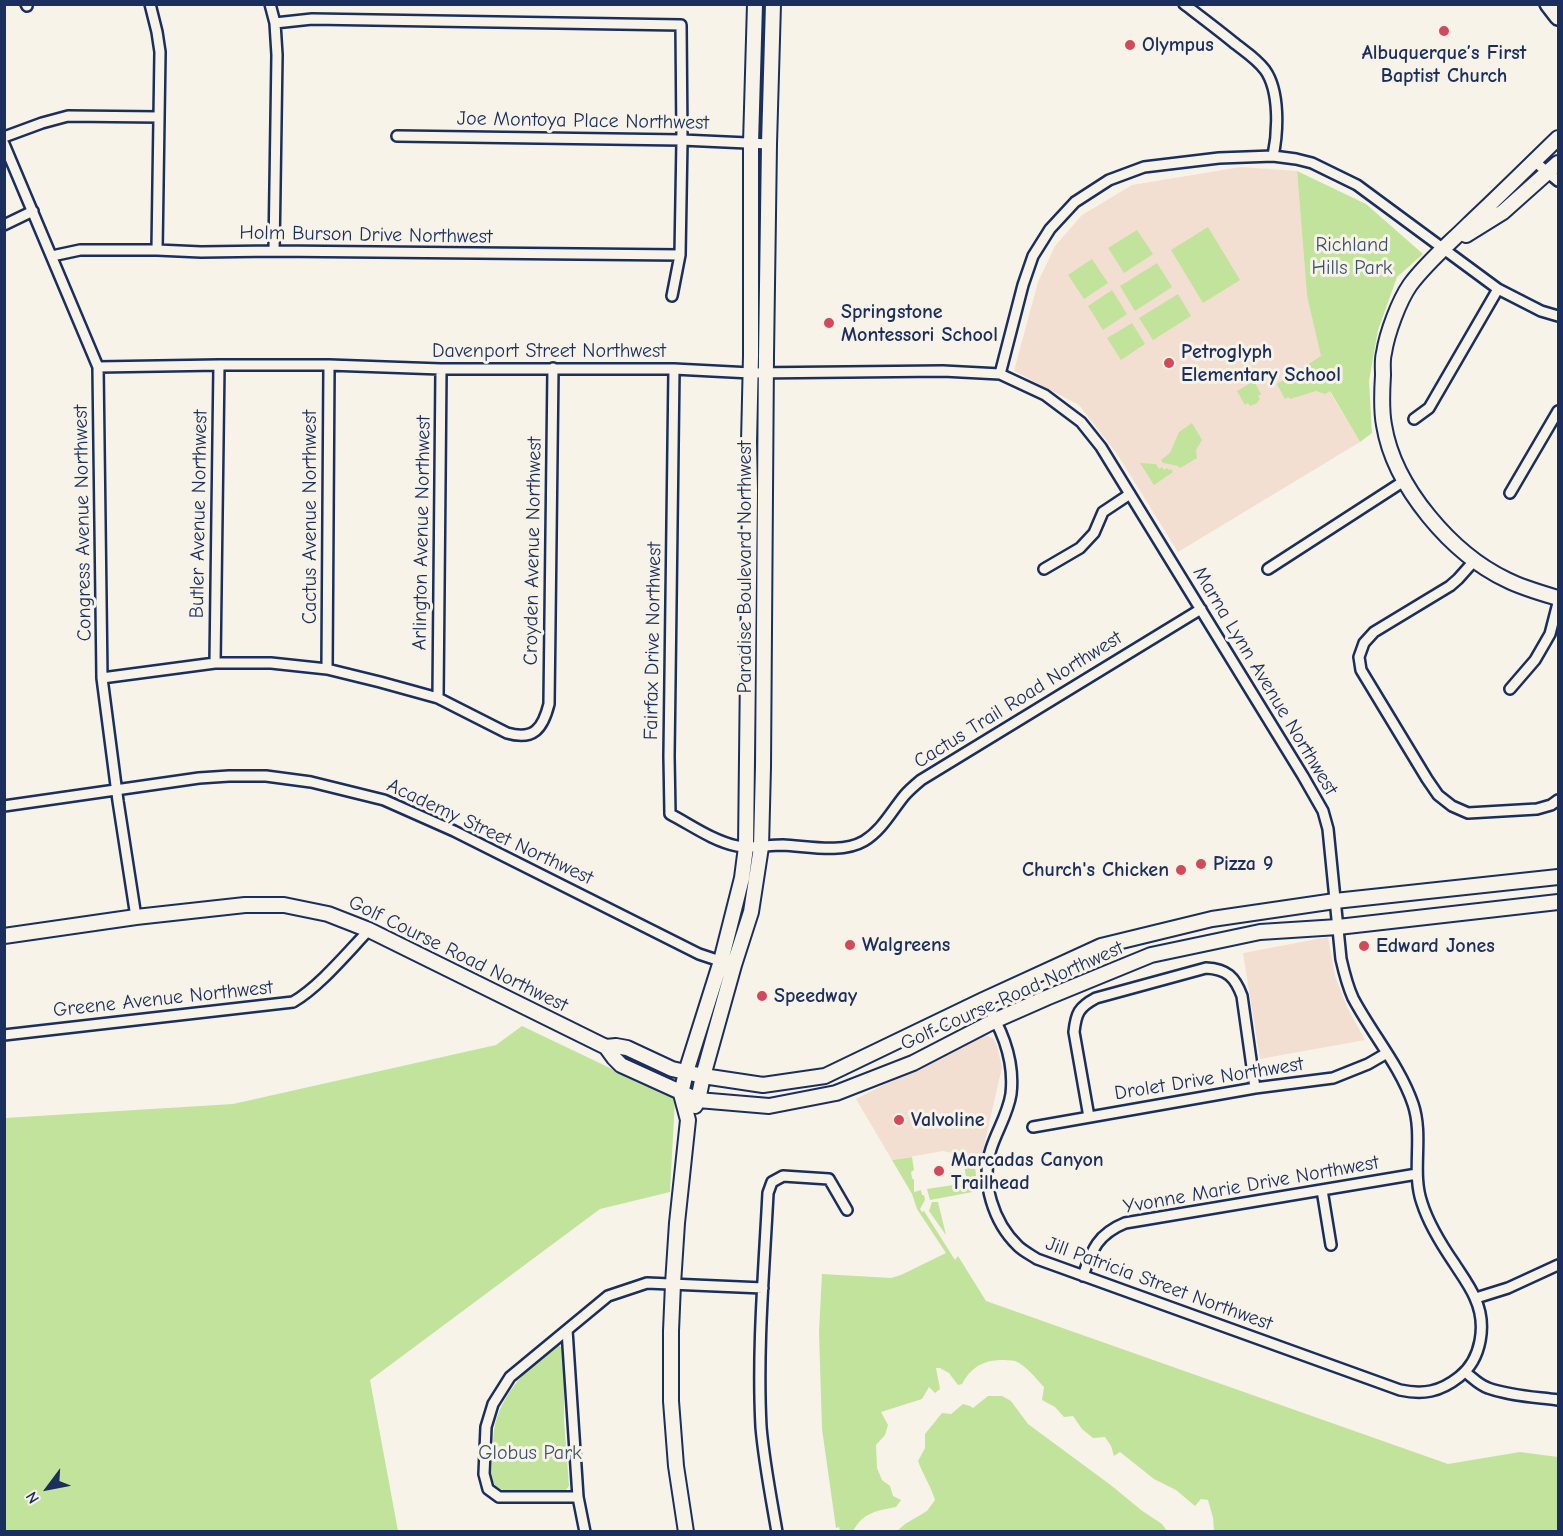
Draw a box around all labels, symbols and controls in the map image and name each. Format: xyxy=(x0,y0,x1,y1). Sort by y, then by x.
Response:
marker: Albuquerque’s First Baptist Church xyxy=(1437,24,1451,38)
place label: Olympus xyxy=(1142,33,1214,57)
marker: Olympus xyxy=(1123,38,1137,52)
place label: Albuquerque’s First Baptist Church xyxy=(1362,41,1526,88)
street label: Joe Montoya Place Northwest xyxy=(457,107,709,135)
street label: Holm Burson Drive Northwest xyxy=(239,221,493,249)
park label: Richland Hills Park xyxy=(1311,233,1393,280)
place label: Springstone Montessori School xyxy=(841,300,998,347)
marker: Springstone Montessori School xyxy=(822,316,836,330)
street label: Davenport Street Northwest xyxy=(432,339,666,363)
place label: Petroglyph Elementary School xyxy=(1181,340,1341,387)
marker: Petroglyph Elementary School xyxy=(1162,356,1176,370)
street label: Congress Avenue Northwest xyxy=(69,404,97,642)
street label: Butler Avenue Northwest xyxy=(185,409,213,619)
street label: Cactus Avenue Northwest xyxy=(298,410,322,624)
street label: Arlington Avenue Northwest xyxy=(408,415,436,651)
street label: Croyden Avenue Northwest xyxy=(519,436,547,666)
street label: Paradise Boulevard Northwest xyxy=(733,441,757,693)
street label: Fairfax Drive Northwest xyxy=(639,542,667,740)
street label: Marna Lynn Avenue Northwest xyxy=(1187,562,1343,800)
street label: Cactus Trail Road Northwest xyxy=(910,626,1126,774)
street label: Academy Street Northwest xyxy=(383,774,597,890)
place label: Pizza 9 xyxy=(1213,852,1273,876)
marker: Pizza 9 xyxy=(1194,857,1208,871)
place label: Church's Chicken xyxy=(1022,858,1169,882)
marker: Church's Chicken xyxy=(1174,863,1188,877)
street label: Golf Course Road Northwest xyxy=(344,890,572,1018)
place label: Walgreens xyxy=(862,933,950,957)
place label: Edward Jones xyxy=(1376,934,1495,958)
street label: Golf Course Road Northwest xyxy=(897,936,1127,1056)
marker: Walgreens xyxy=(843,938,857,952)
marker: Edward Jones xyxy=(1357,939,1371,953)
street label: Greene Avenue Northwest xyxy=(52,976,274,1022)
place label: Speedway xyxy=(774,984,857,1008)
marker: Speedway xyxy=(755,989,769,1003)
street label: Drolet Drive Northwest xyxy=(1113,1052,1305,1106)
place label: Valvoline xyxy=(911,1108,985,1132)
marker: Valvoline xyxy=(892,1113,906,1127)
place label: Marcadas Canyon Trailhead xyxy=(951,1148,1104,1195)
street label: Yvonne Marie Drive Northwest xyxy=(1121,1151,1381,1219)
marker: Marcadas Canyon Trailhead xyxy=(932,1164,946,1178)
street label: Jill Patricia Street Northwest xyxy=(1042,1232,1276,1336)
park label: Globus Park xyxy=(478,1441,582,1465)
north arrow xyxy=(18,1458,78,1518)
text: N xyxy=(22,1488,43,1507)

